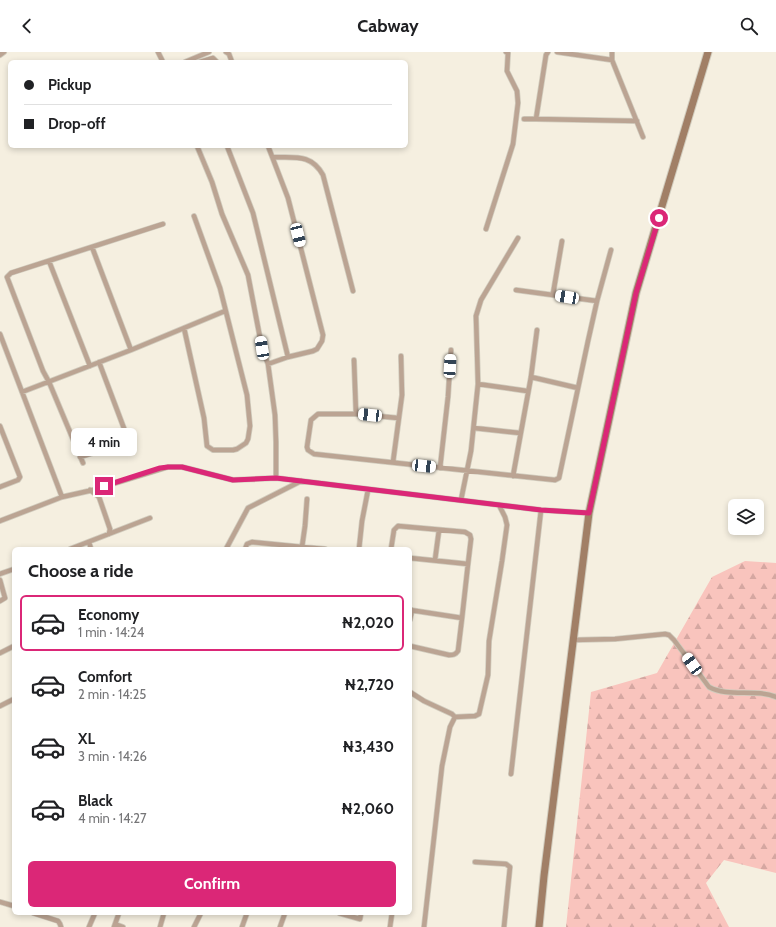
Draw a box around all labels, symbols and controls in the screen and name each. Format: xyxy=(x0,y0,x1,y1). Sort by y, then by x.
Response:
icon: back xyxy=(16,15,38,37)
text: Cabway xyxy=(357,15,419,37)
icon: search xyxy=(738,15,760,37)
text: Pickup xyxy=(48,76,91,94)
text: Drop-off xyxy=(48,115,106,133)
route start xyxy=(650,209,668,227)
car xyxy=(289,222,307,248)
car xyxy=(554,289,580,305)
car xyxy=(254,335,270,361)
car xyxy=(443,354,457,378)
car xyxy=(357,408,383,422)
callout: 4 min xyxy=(71,428,137,456)
text: 4 min xyxy=(88,434,120,450)
car xyxy=(411,459,437,473)
route end xyxy=(95,477,113,495)
map controls xyxy=(728,499,764,535)
button: layers xyxy=(728,499,764,535)
text: Choose a ride xyxy=(28,560,133,582)
icon: car xyxy=(30,605,66,641)
text: Economy xyxy=(78,606,139,624)
text: ₦2,020 xyxy=(342,614,394,632)
text: 1 min · 14:24 xyxy=(78,624,144,640)
car xyxy=(680,651,704,677)
icon: car xyxy=(30,667,66,703)
text: Comfort xyxy=(78,668,132,686)
text: ₦2,720 xyxy=(344,676,394,694)
text: 2 min · 14:25 xyxy=(78,686,146,702)
icon: car xyxy=(30,729,66,765)
text: XL xyxy=(78,730,95,748)
text: ₦3,430 xyxy=(342,738,394,756)
text: 3 min · 14:26 xyxy=(78,748,147,764)
icon: car xyxy=(30,791,66,827)
text: Black xyxy=(78,792,113,810)
text: ₦2,060 xyxy=(341,800,394,818)
text: 4 min · 14:27 xyxy=(78,810,147,826)
button: Confirm xyxy=(28,861,396,907)

